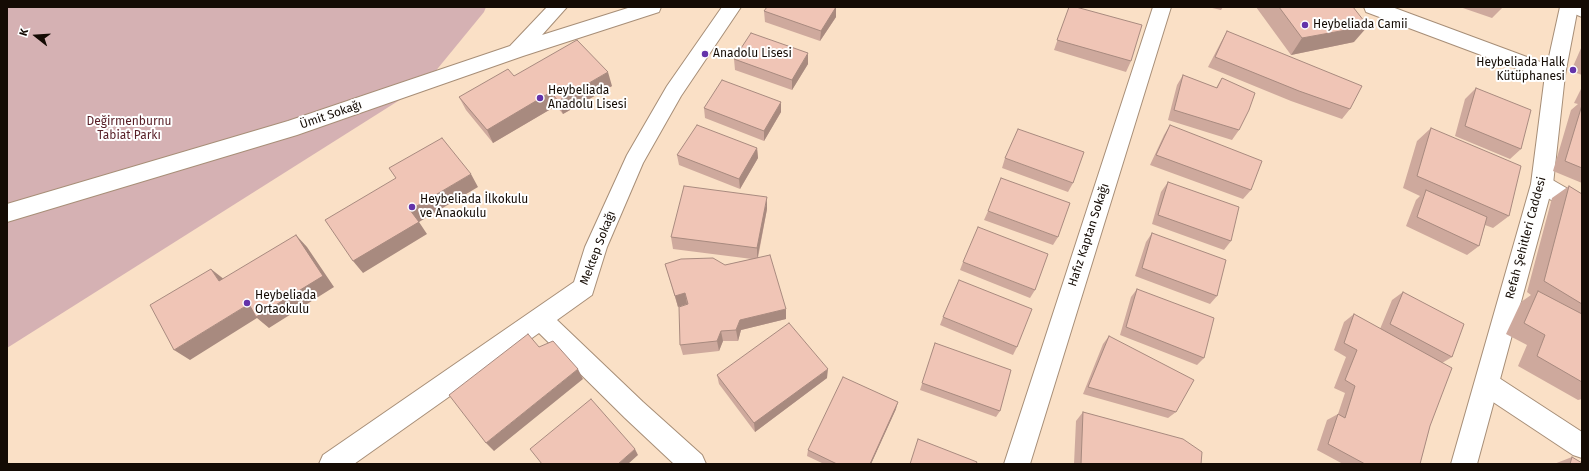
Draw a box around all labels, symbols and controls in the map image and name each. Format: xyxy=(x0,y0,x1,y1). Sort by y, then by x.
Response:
north arrow xyxy=(16,16,56,56)
place label: Heybeliada Camii xyxy=(1313,18,1408,32)
marker: Heybeliada Camii xyxy=(1300,20,1310,30)
text: K xyxy=(17,27,31,38)
place label: Anadolu Lisesi xyxy=(713,47,792,61)
marker: Anadolu Lisesi xyxy=(700,49,710,59)
place label: Heybeliada Halk Kütüphanesi xyxy=(1476,56,1565,84)
marker: Heybeliada Halk Kütüphanesi xyxy=(1568,65,1578,75)
place label: Heybeliada Anadolu Lisesi xyxy=(548,84,627,112)
marker: Heybeliada Anadolu Lisesi xyxy=(535,93,545,103)
street label: Ümit Sokağı xyxy=(298,98,364,132)
park label: Değirmenburnu Tabiat Parkı xyxy=(86,115,172,143)
street label: Refah Şehitleri Caddesi xyxy=(1503,175,1549,301)
street label: Hafız Kaptan Sokağı xyxy=(1066,182,1112,288)
place label: Heybeliada İlkokulu ve Anaokulu xyxy=(420,193,528,221)
marker: Heybeliada İlkokulu ve Anaokulu xyxy=(407,202,417,212)
street label: Mektep Sokağı xyxy=(577,209,619,287)
place label: Heybeliada Ortaokulu xyxy=(255,289,316,317)
marker: Heybeliada Ortaokulu xyxy=(242,298,252,308)

